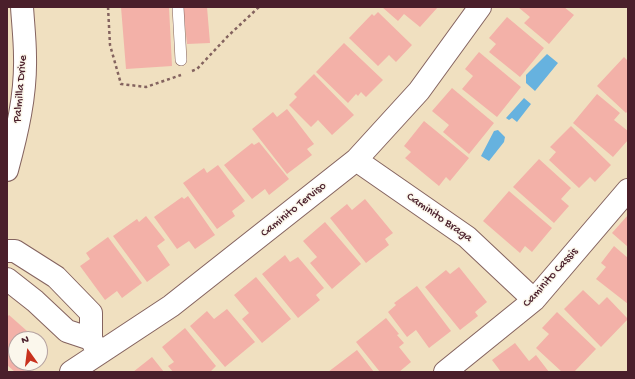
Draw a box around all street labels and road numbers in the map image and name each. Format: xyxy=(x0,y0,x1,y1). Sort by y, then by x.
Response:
street label: Palmilla Drive xyxy=(11,55,31,123)
street label: Caminito Terviso xyxy=(258,179,330,241)
street label: Caminito Braga xyxy=(403,190,475,246)
street label: Caminito Cassis xyxy=(520,245,582,311)

